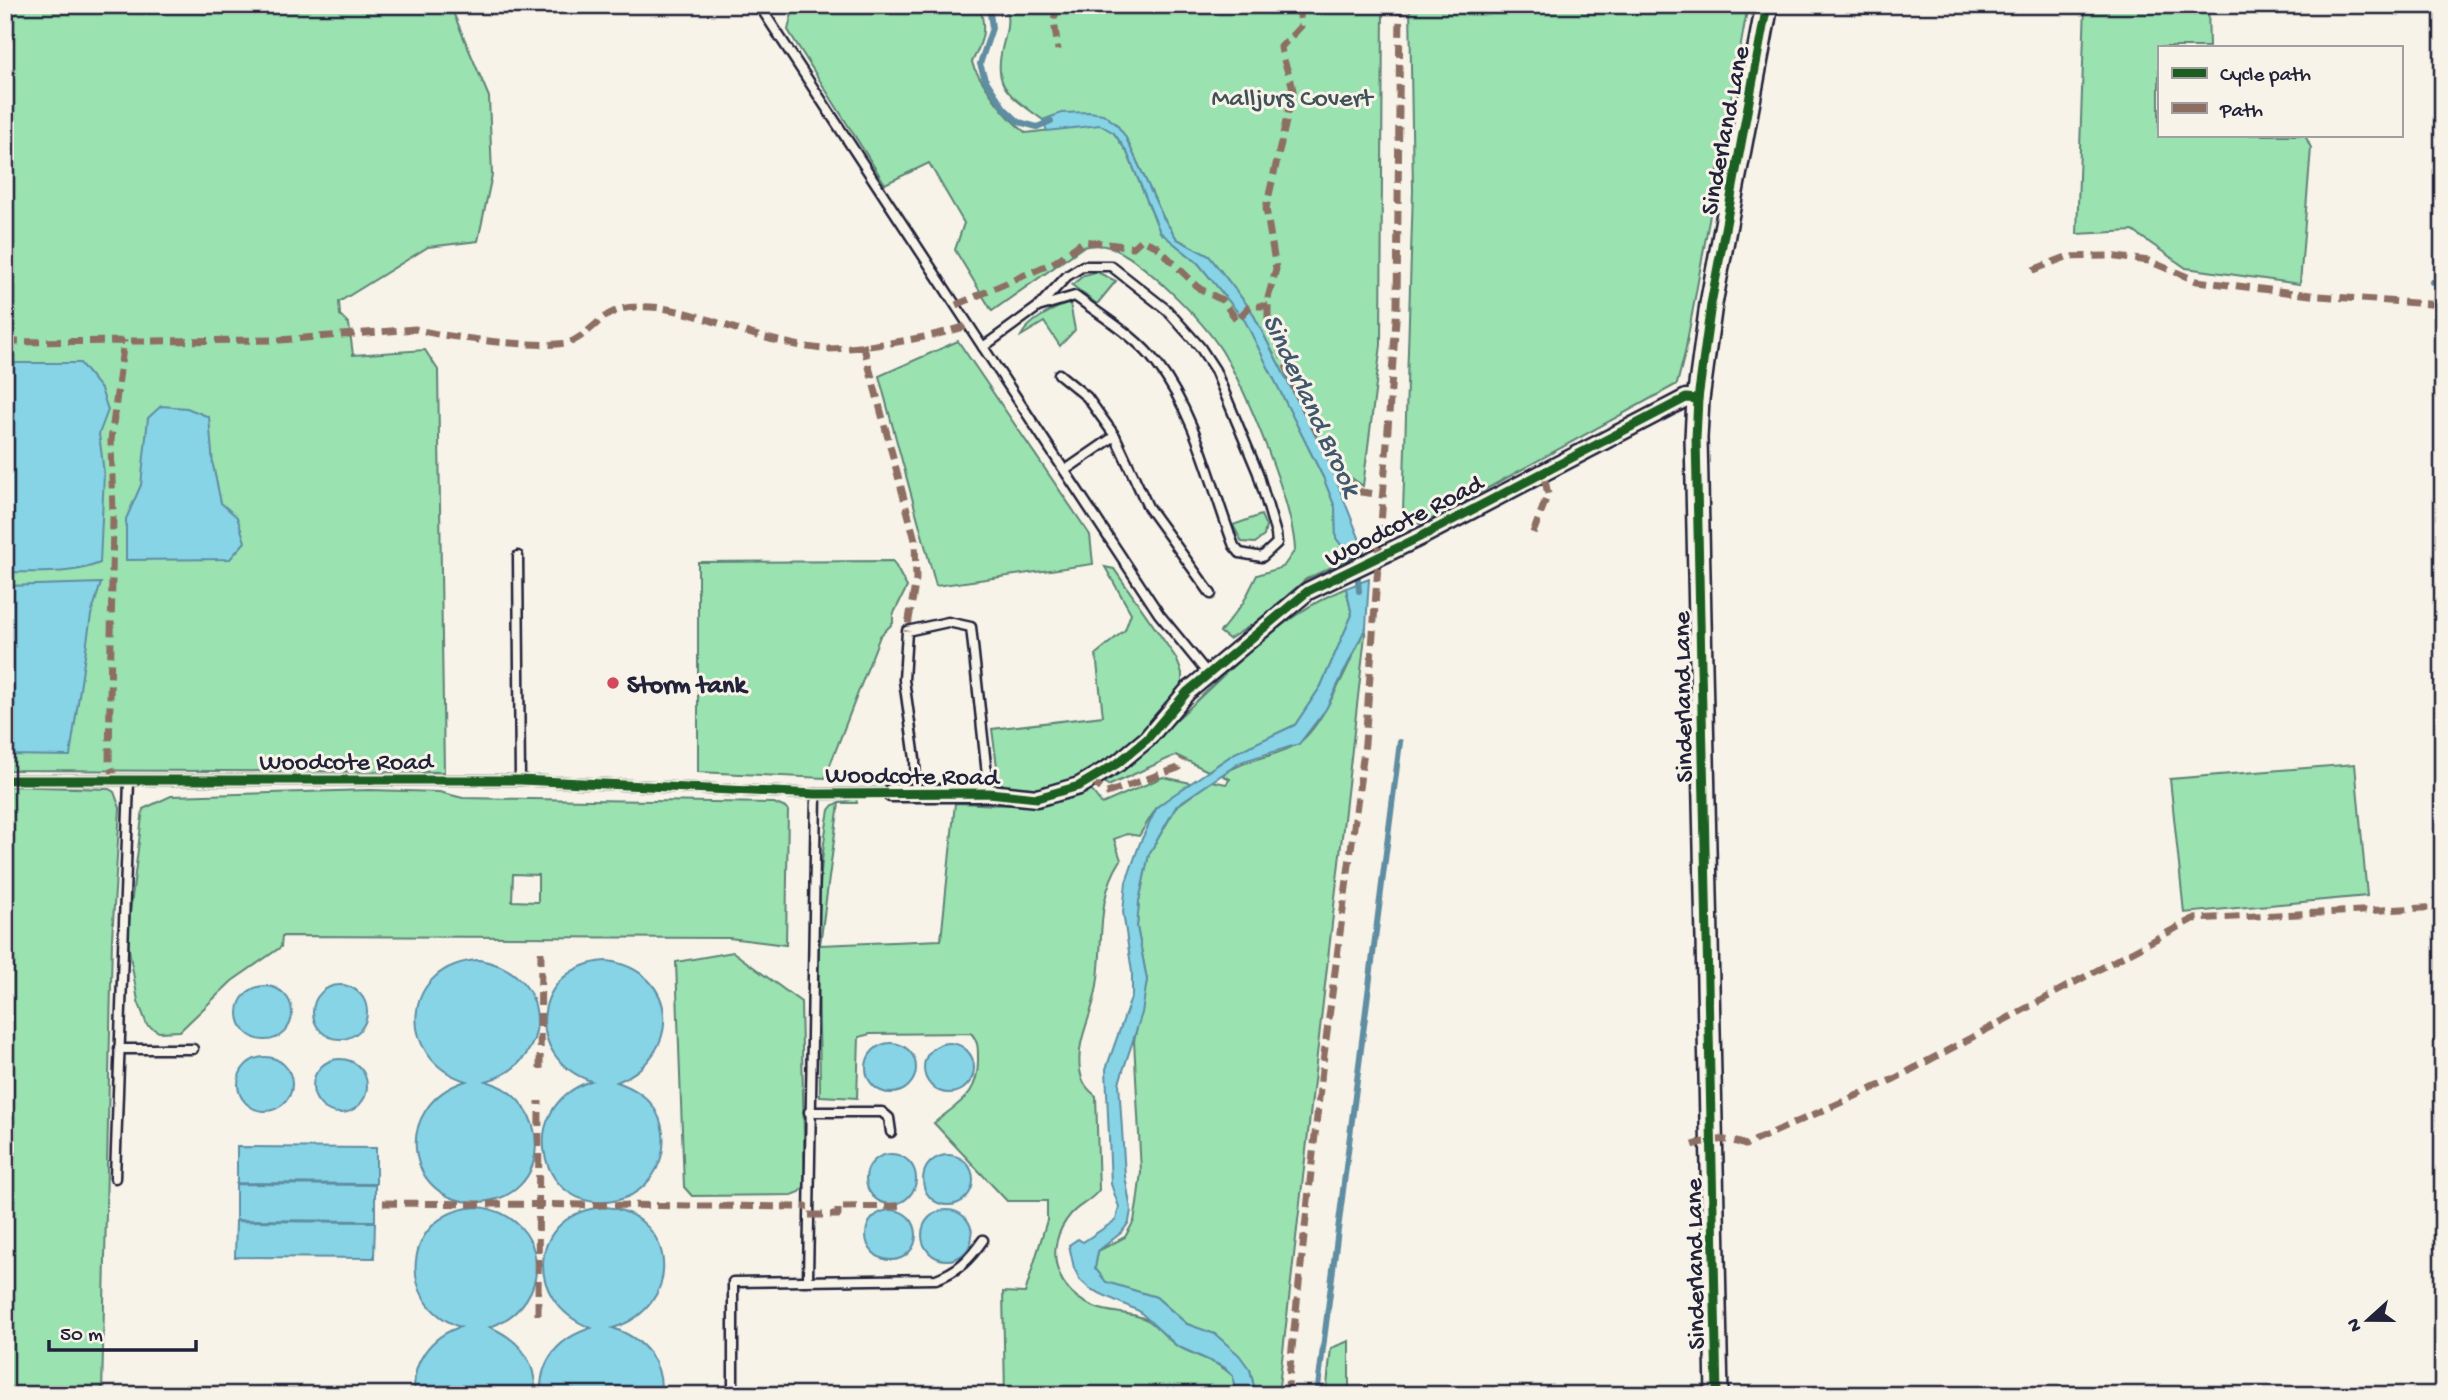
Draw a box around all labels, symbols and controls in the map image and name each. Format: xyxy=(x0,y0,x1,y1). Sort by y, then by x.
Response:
street label: Sinderland Lane xyxy=(1696,43,1759,218)
legend xyxy=(2158,46,2402,136)
text: Cycle path xyxy=(2220,64,2311,89)
park label: Malljurs Covert xyxy=(1212,85,1375,116)
text: Path xyxy=(2219,100,2263,125)
water label: Sinderland Brook xyxy=(1253,310,1368,504)
street label: Woodcote Road xyxy=(1321,469,1491,576)
street label: Sinderland Lane xyxy=(1668,610,1702,783)
place label: Storm tank xyxy=(627,672,749,703)
marker: Storm tank xyxy=(605,675,621,691)
street label: Woodcote Road xyxy=(259,749,435,780)
street label: Woodcote Road xyxy=(825,761,1001,796)
street label: Sinderland Lane xyxy=(1680,1177,1714,1350)
north arrow xyxy=(2332,1284,2402,1354)
scale bar xyxy=(49,1309,196,1353)
text: N xyxy=(2342,1315,2368,1335)
text: 50 m xyxy=(60,1324,103,1349)

